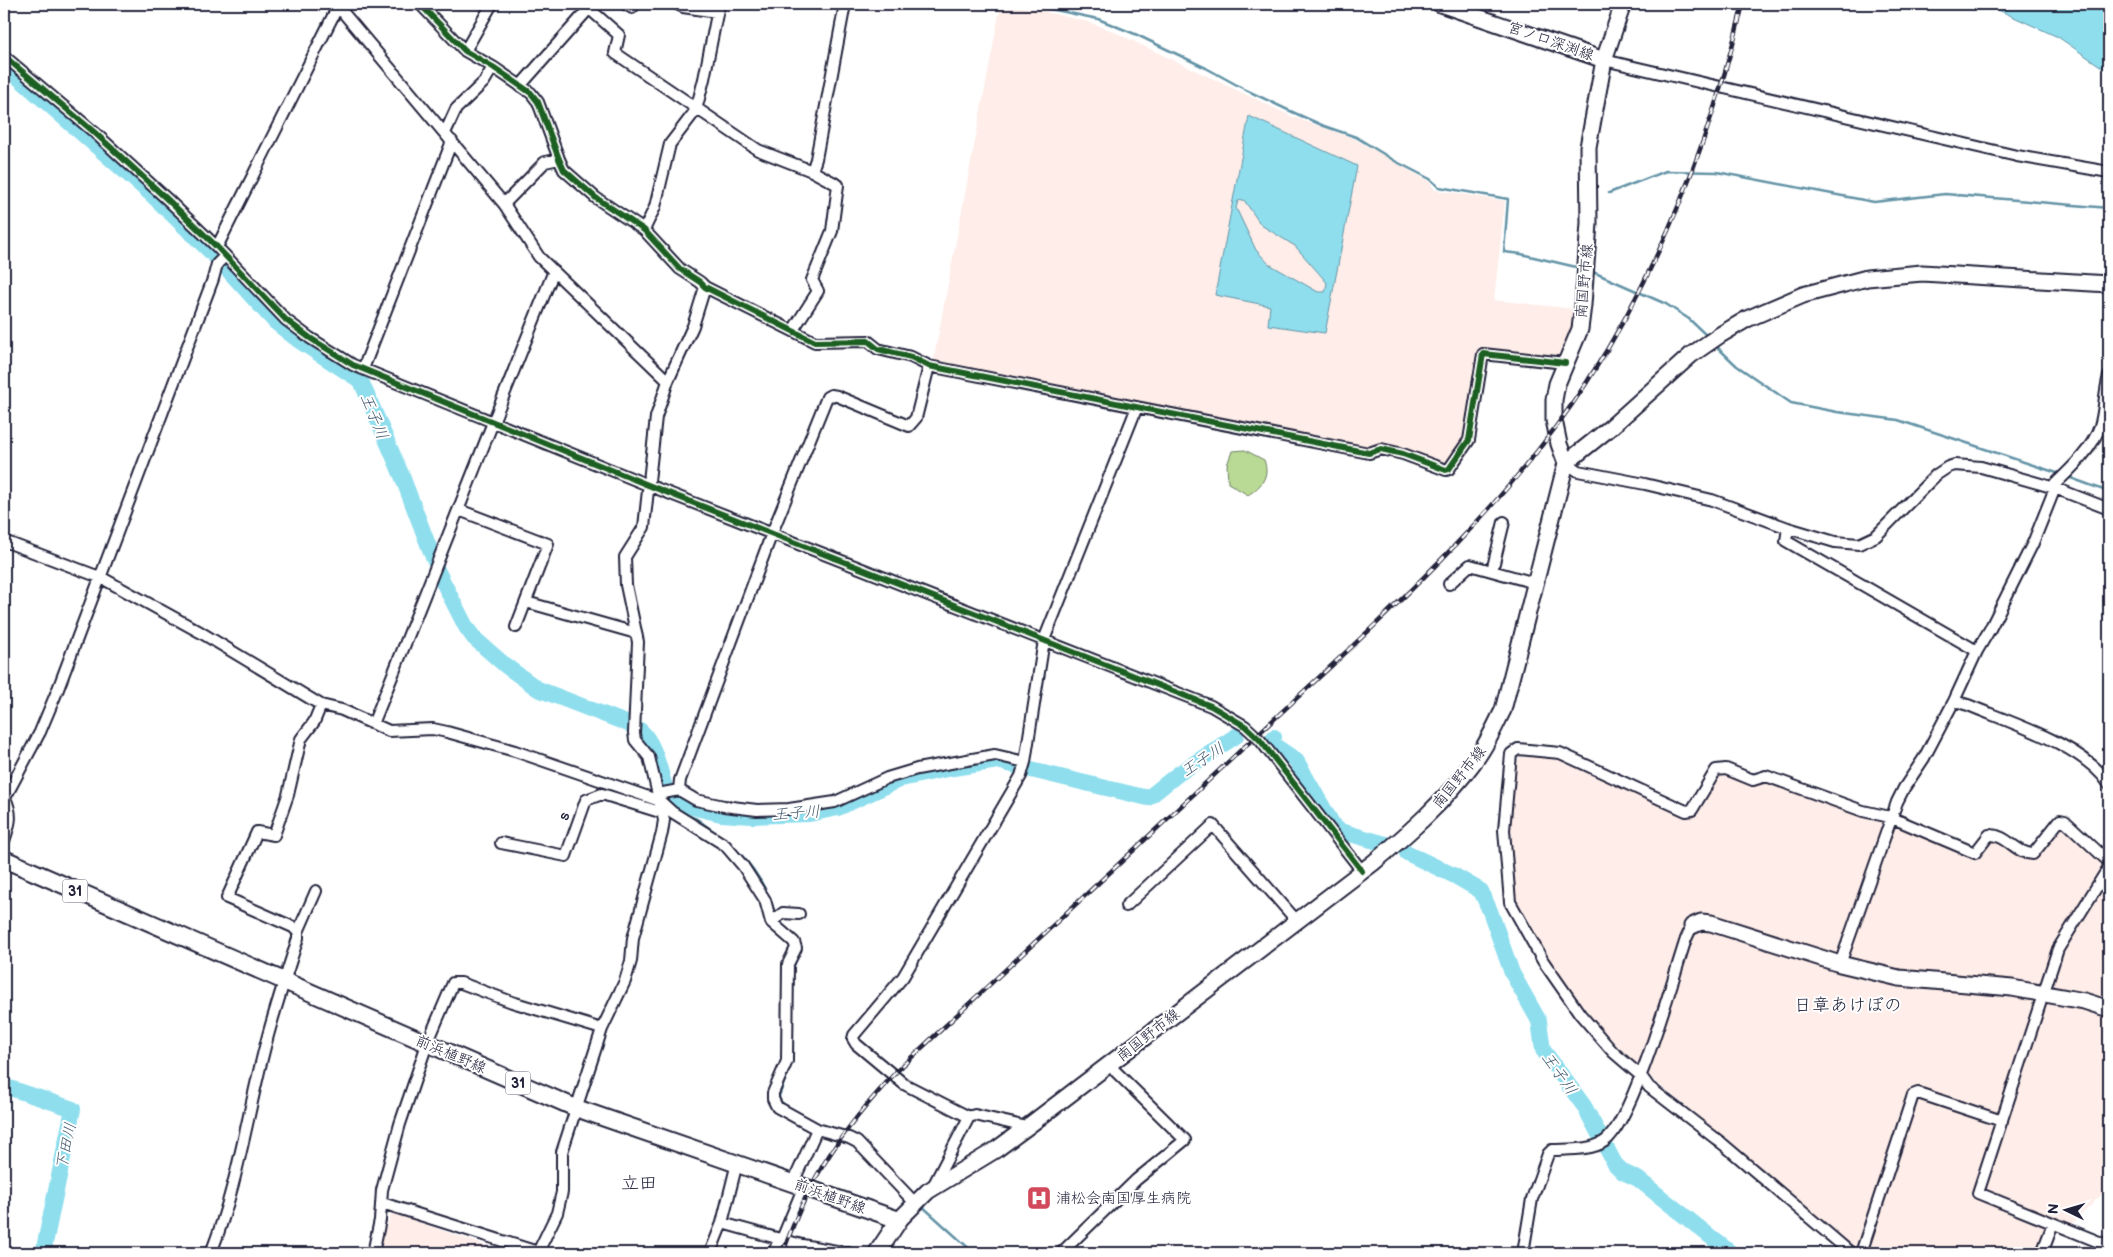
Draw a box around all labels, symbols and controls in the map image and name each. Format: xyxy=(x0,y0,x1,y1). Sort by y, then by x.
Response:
street label: 宮ノ口深渕線 xyxy=(1505,18,1596,65)
street label: 南国野市線 xyxy=(1572,243,1597,319)
water label: 王子川 xyxy=(356,391,391,442)
water label: 王子川 xyxy=(1178,739,1228,781)
street label: 南国野市線 xyxy=(1428,742,1490,812)
water label: 王子川 xyxy=(771,802,821,825)
street label: s xyxy=(554,809,575,823)
road number: 31 xyxy=(62,879,88,902)
district label: 日章あけぼの xyxy=(1794,995,1902,1016)
street label: 南国野市線 xyxy=(1113,1005,1184,1066)
street label: 前浜植野線 xyxy=(413,1031,489,1078)
water label: 王子川 xyxy=(1537,1049,1580,1099)
road number: 31 xyxy=(506,1072,530,1094)
water label: 下田川 xyxy=(52,1121,81,1172)
district label: 立田 xyxy=(621,1173,657,1194)
street label: 前浜植野線 xyxy=(791,1175,868,1218)
north arrow xyxy=(2040,1184,2090,1234)
hospital icon: 浦松会南国厚生病院 xyxy=(1026,1185,1052,1211)
place label: 浦松会南国厚生病院 xyxy=(1056,1189,1191,1208)
text: N xyxy=(2045,1203,2062,1215)

